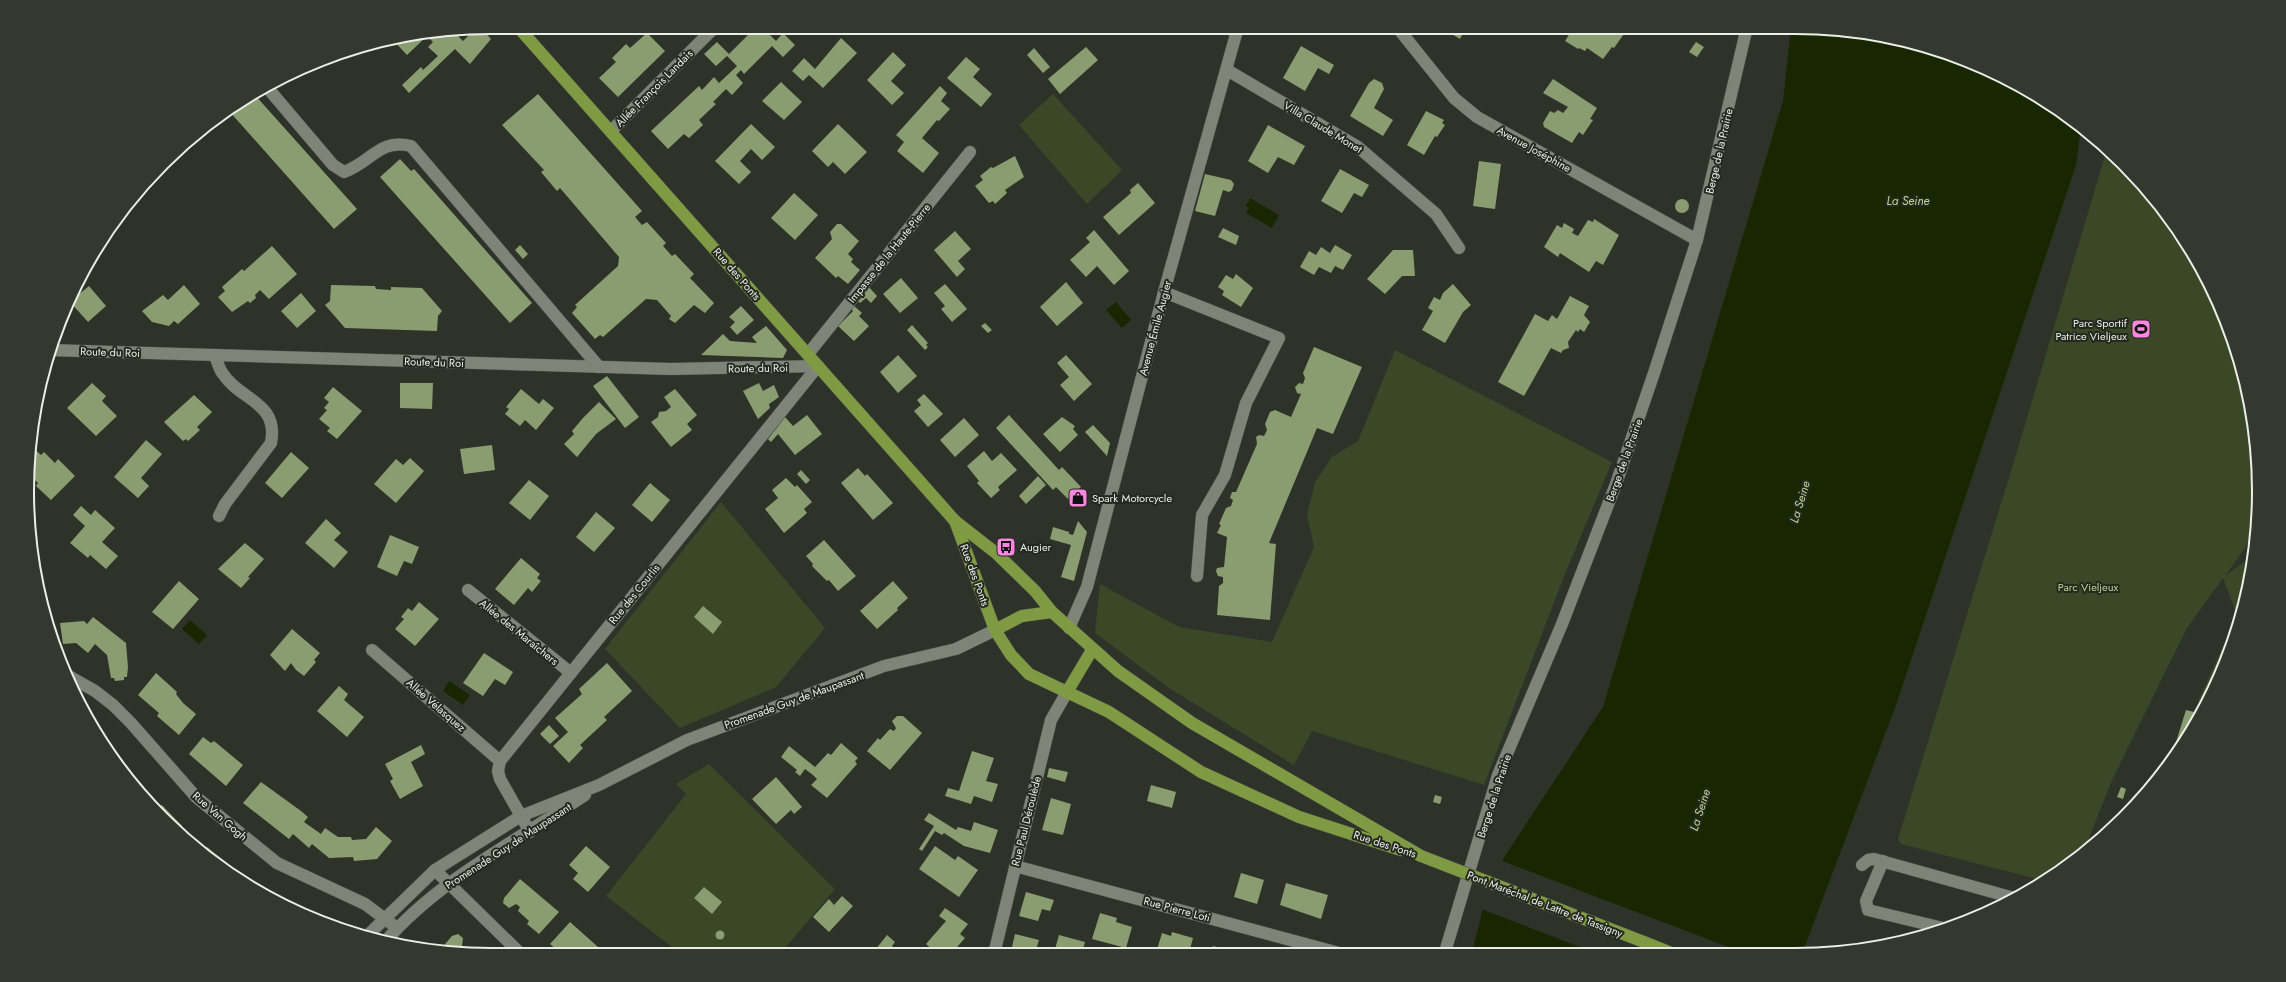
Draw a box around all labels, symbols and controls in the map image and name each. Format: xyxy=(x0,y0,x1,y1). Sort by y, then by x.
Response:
street label: Allée François Landais xyxy=(612,45,697,130)
street label: Villa Claude Monet xyxy=(1281,97,1366,157)
street label: Berge de la Prairie xyxy=(1701,106,1737,195)
street label: Avenue Joséphine xyxy=(1494,122,1574,176)
water label: La Seine xyxy=(1886,192,1930,210)
street label: Impasse de la Haute-Pierre xyxy=(844,199,934,306)
street label: Rue des Ponts xyxy=(710,244,765,304)
street label: Avenue Émile Augier xyxy=(1135,278,1175,377)
place label: Parc Sportif Patrice Vieljeux xyxy=(2055,315,2128,344)
sports icon: Parc Sportif Patrice Vieljeux xyxy=(2130,318,2152,340)
street label: Route du Roi xyxy=(80,343,140,361)
street label: Route du Roi xyxy=(404,353,464,371)
street label: Route du Roi xyxy=(728,359,788,377)
street label: Berge de la Prairie xyxy=(1602,416,1647,504)
water label: La Seine xyxy=(1785,479,1815,525)
shop icon: Spark Motorcycle xyxy=(1067,487,1089,509)
place label: Spark Motorcycle xyxy=(1092,490,1172,506)
bus stop icon: Augier xyxy=(995,536,1017,558)
place label: Augier xyxy=(1020,539,1052,555)
street label: Rue des Ponts xyxy=(956,542,994,609)
street label: Rue des Courlis xyxy=(605,560,664,628)
park label: Parc Vieljeux xyxy=(2058,579,2119,595)
street label: Allée des Maraîchers xyxy=(476,595,562,669)
street label: Promenade Guy de Maupassant xyxy=(722,667,866,733)
street label: Allée Vélasquez xyxy=(403,675,469,735)
street label: Berge de la Prairie xyxy=(1473,752,1515,840)
street label: Rue Paul Déroulède xyxy=(1007,774,1045,868)
water label: La Seine xyxy=(1685,787,1715,833)
street label: Rue Van Gogh xyxy=(189,788,251,844)
street label: Promenade Guy de Maupassant xyxy=(442,799,575,893)
street label: Rue des Ponts xyxy=(1352,826,1419,862)
street label: Pont Maréchal de Lattre de Tassigny xyxy=(1465,867,1625,941)
street label: Rue Pierre Loti xyxy=(1142,892,1212,926)

